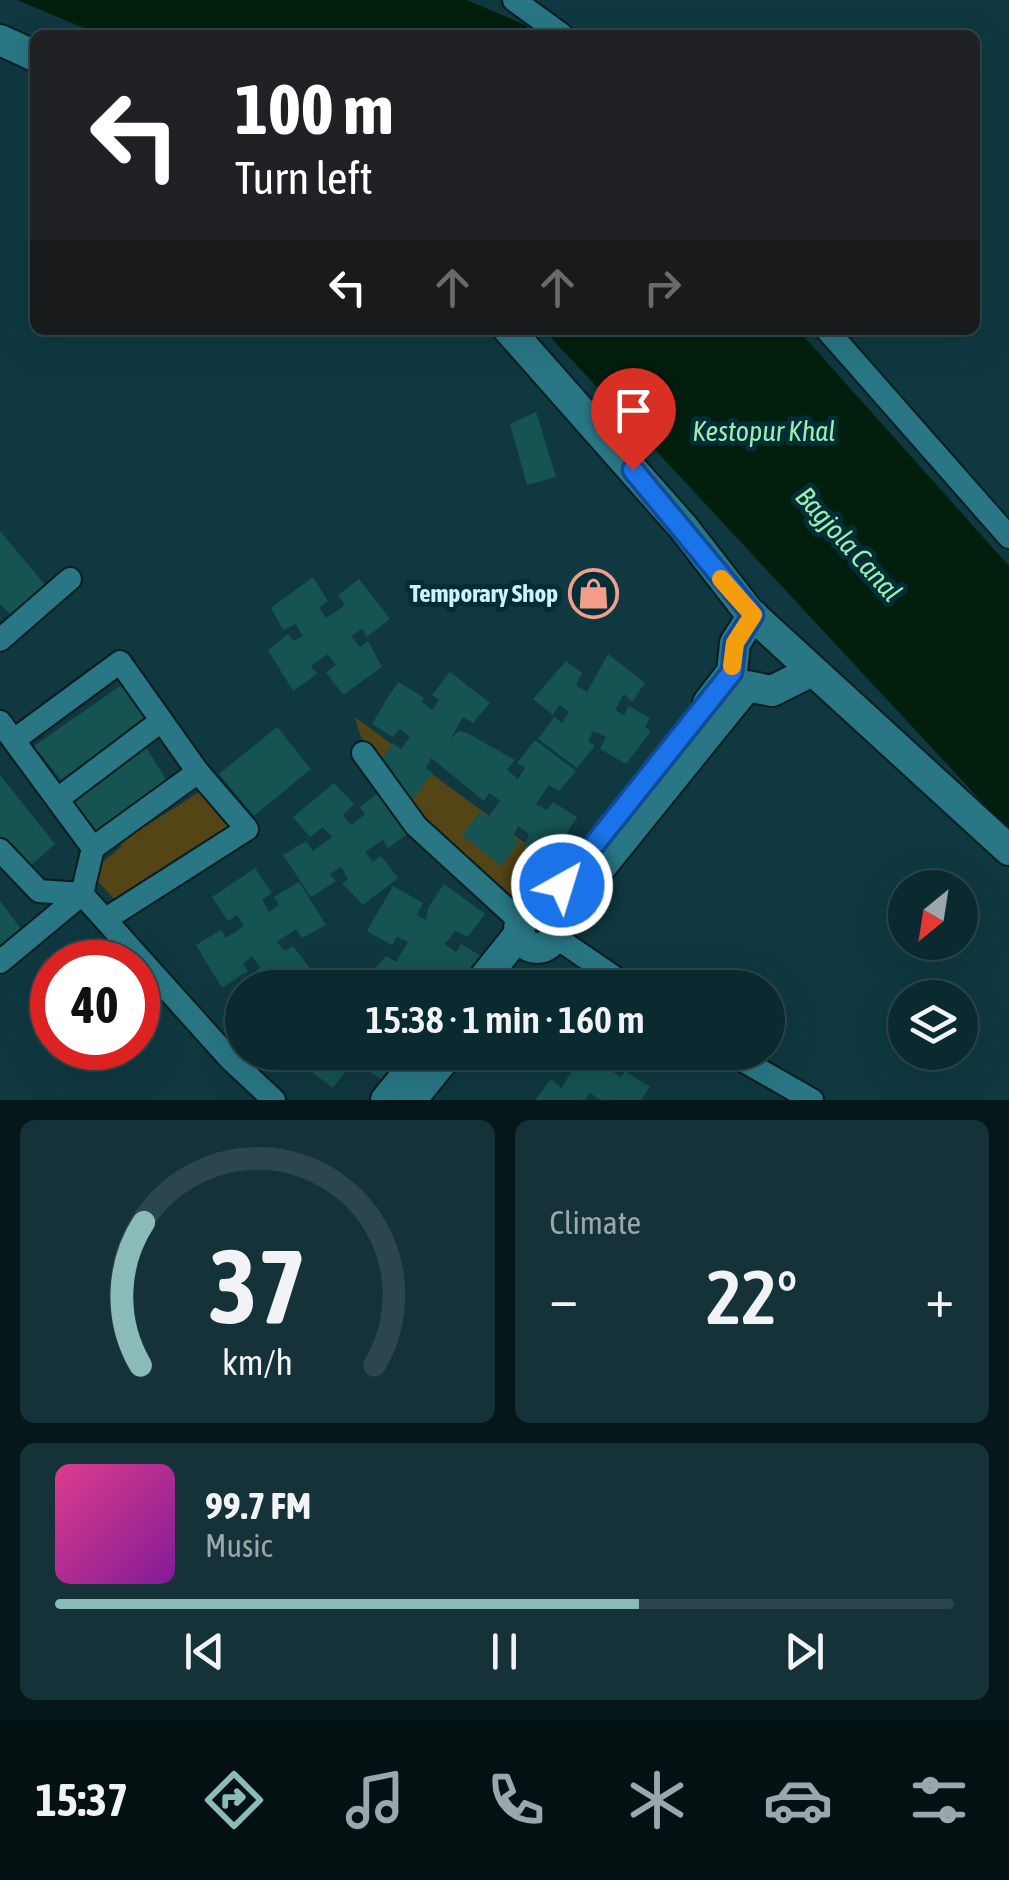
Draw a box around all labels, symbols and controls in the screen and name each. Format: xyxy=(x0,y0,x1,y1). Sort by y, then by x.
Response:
text: 100 m xyxy=(235,69,394,149)
icon: left xyxy=(70,70,200,200)
text: Turn left xyxy=(235,152,373,204)
icon: left xyxy=(320,260,375,315)
icon: ahead xyxy=(425,260,480,315)
icon: ahead xyxy=(530,260,585,315)
icon: right xyxy=(635,260,690,315)
pin xyxy=(591,368,676,471)
icon: arrive xyxy=(606,383,661,438)
water label: Kestopur Khal xyxy=(692,415,836,447)
water label: Bagjola Canal xyxy=(789,480,909,608)
shop icon: Temporary Shop xyxy=(567,567,619,619)
place label: Temporary Shop xyxy=(410,579,558,607)
position arrow xyxy=(510,833,614,937)
north arrow xyxy=(888,870,978,960)
map controls xyxy=(888,870,978,1070)
speed limit sign: 40 xyxy=(30,940,160,1070)
button: layers xyxy=(888,980,978,1070)
text: 15:38 · 1 min · 160 m xyxy=(365,998,645,1041)
text: Climate xyxy=(550,1204,641,1241)
text: 37 xyxy=(208,1226,306,1345)
text: 22° xyxy=(706,1254,797,1340)
text: − xyxy=(550,1266,578,1329)
text: + xyxy=(925,1266,954,1329)
text: km/h xyxy=(222,1342,293,1383)
text: 99.7 FM xyxy=(205,1484,311,1527)
text: Music xyxy=(205,1527,272,1564)
icon: previous xyxy=(177,1624,232,1679)
icon: pause xyxy=(477,1624,532,1679)
icon: next xyxy=(777,1624,832,1679)
icon: directions xyxy=(199,1765,269,1835)
icon: music xyxy=(340,1765,410,1835)
icon: phone xyxy=(481,1765,551,1835)
icon: climate xyxy=(622,1765,692,1835)
icon: car xyxy=(763,1765,833,1835)
icon: filters xyxy=(904,1765,974,1835)
text: 15:37 xyxy=(35,1774,128,1826)

